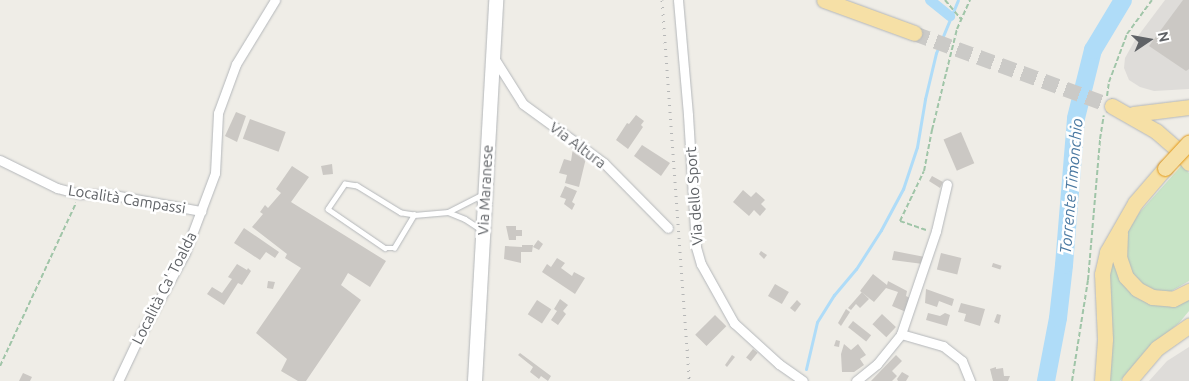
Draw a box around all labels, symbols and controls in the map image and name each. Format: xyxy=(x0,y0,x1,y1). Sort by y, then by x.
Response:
north arrow xyxy=(1124,15,1174,65)
text: N xyxy=(1155,30,1173,44)
water label: Torrente Timonchio xyxy=(1056,117,1086,255)
street label: Via Altura xyxy=(546,118,610,172)
street label: Via Maranese xyxy=(474,144,496,236)
street label: Via dello Sport xyxy=(682,146,706,246)
street label: Località Campassi xyxy=(67,181,187,217)
street label: Località Ca' Toalda xyxy=(128,229,200,347)

